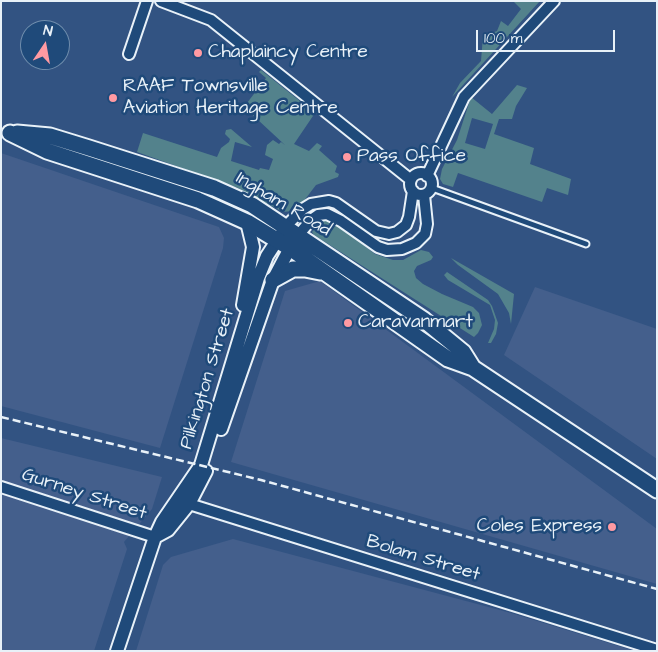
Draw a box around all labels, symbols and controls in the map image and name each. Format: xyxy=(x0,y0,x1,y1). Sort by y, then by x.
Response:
north arrow xyxy=(20,20,70,70)
scale bar xyxy=(478,20,617,52)
text: N xyxy=(42,21,54,42)
text: 100 m xyxy=(484,28,523,49)
place label: Chaplaincy Centre xyxy=(208,42,368,64)
marker: Chaplaincy Centre xyxy=(192,47,204,59)
place label: RAAF Townsville Aviation Heritage Centre xyxy=(123,76,338,120)
marker: RAAF Townsville Aviation Heritage Centre xyxy=(107,92,119,104)
place label: Pass Office xyxy=(357,146,466,168)
marker: Pass Office xyxy=(341,151,353,163)
street label: Ingham Road xyxy=(231,168,335,242)
street label: Pilkington Street xyxy=(176,306,240,452)
place label: Caravanmart xyxy=(358,312,473,334)
marker: Caravanmart xyxy=(342,317,354,329)
street label: Gurney Street xyxy=(19,464,149,526)
place label: Coles Express xyxy=(477,516,602,538)
marker: Coles Express xyxy=(606,521,618,533)
street label: Bolam Street xyxy=(363,531,483,587)

